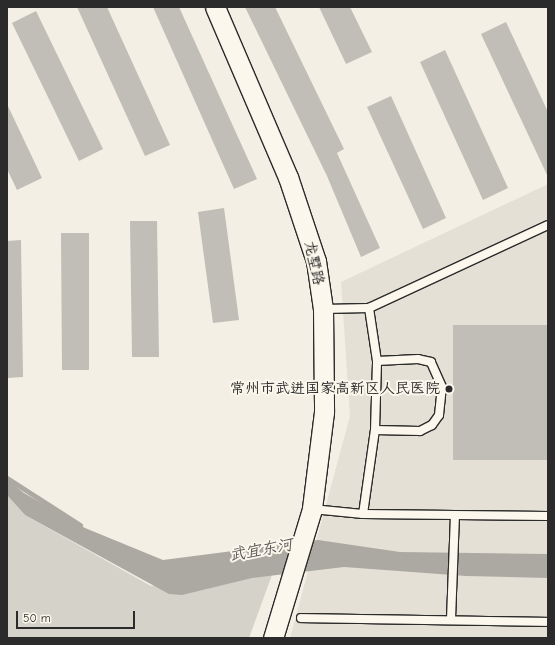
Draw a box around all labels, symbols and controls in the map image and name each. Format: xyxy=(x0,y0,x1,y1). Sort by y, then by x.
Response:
street label: 龙墅路 xyxy=(300,239,328,287)
place label: 常州市武进国家高新区人民医院 xyxy=(230,380,440,398)
marker: 常州市武进国家高新区人民医院 xyxy=(443,383,455,395)
water label: 武宜东河 xyxy=(228,535,294,565)
scale bar xyxy=(18,603,137,629)
text: 50 m xyxy=(23,611,51,625)

